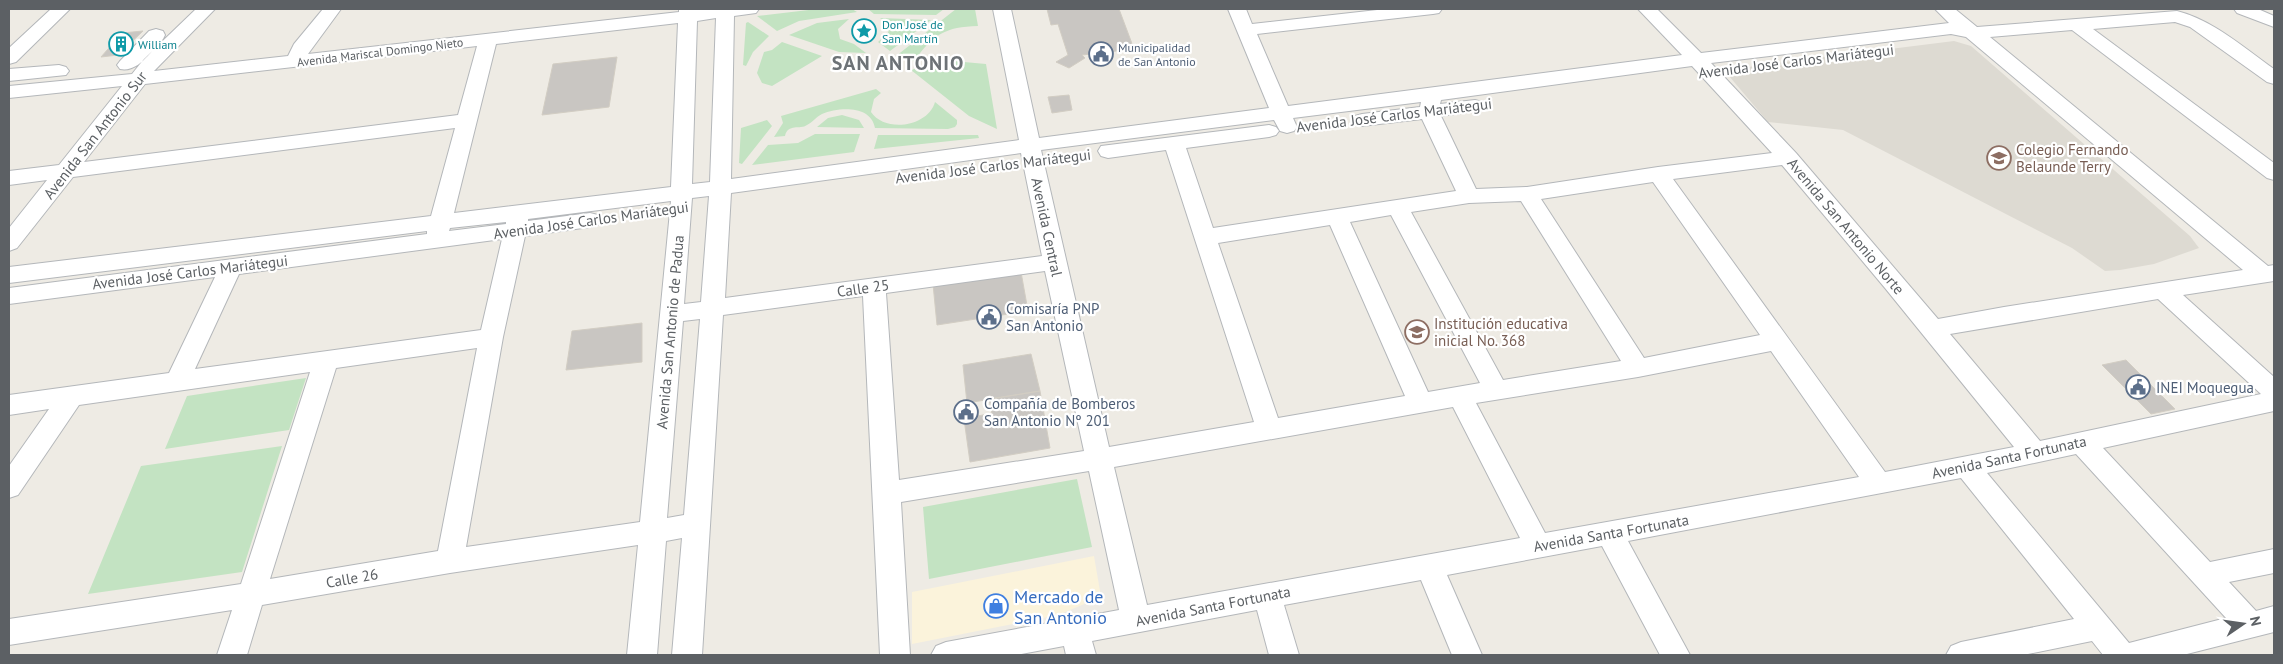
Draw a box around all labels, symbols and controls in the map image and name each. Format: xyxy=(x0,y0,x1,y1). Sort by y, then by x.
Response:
place label: Don José de San Martín xyxy=(882,17,943,46)
place icon: Don José de San Martín xyxy=(851,18,877,44)
building icon: William xyxy=(108,31,134,57)
street label: Avenida Mariscal Domingo Nieto xyxy=(296,34,464,70)
place label: William xyxy=(138,37,177,52)
place label: Municipalidad de San Antonio xyxy=(1118,40,1196,69)
street label: Avenida José Carlos Mariátegui xyxy=(1697,40,1895,82)
public building icon: Municipalidad de San Antonio xyxy=(1088,41,1114,67)
district label: SAN ANTONIO xyxy=(832,50,964,76)
street label: Avenida San Antonio Sur xyxy=(39,67,151,203)
street label: Avenida José Carlos Mariátegui xyxy=(1295,94,1493,136)
place label: Colegio Fernando Belaunde Terry xyxy=(2016,140,2128,176)
street label: Avenida José Carlos Mariátegui xyxy=(894,145,1092,187)
school or university icon: Colegio Fernando Belaunde Terry xyxy=(1986,145,2012,171)
street label: Avenida San Antonio Norte xyxy=(1783,154,1909,298)
street label: Avenida Central xyxy=(1027,176,1067,279)
street label: Avenida José Carlos Mariátegui xyxy=(492,197,690,243)
street label: Avenida San Antonio de Padua xyxy=(652,234,688,430)
street label: Avenida José Carlos Mariátegui xyxy=(91,251,289,293)
street label: Calle 25 xyxy=(836,275,890,301)
place label: Comisaría PNP San Antonio xyxy=(1006,299,1099,335)
public building icon: Comisaría PNP San Antonio xyxy=(976,304,1002,330)
place label: Institución educativa inicial No. 368 xyxy=(1434,314,1568,350)
school or university icon: Institución educativa inicial No. 368 xyxy=(1404,319,1430,345)
public building icon: INEI Moquegua xyxy=(2125,374,2151,400)
place label: INEI Moquegua xyxy=(2156,378,2254,397)
place label: Compañía de Bomberos San Antonio Nº 201 xyxy=(984,394,1135,430)
public building icon: Compañía de Bomberos San Antonio Nº 201 xyxy=(953,399,979,425)
street label: Avenida Santa Fortunata xyxy=(1930,431,2088,483)
street label: Avenida Santa Fortunata xyxy=(1532,510,1690,556)
street label: Calle 26 xyxy=(324,564,380,592)
street label: Avenida Santa Fortunata xyxy=(1134,582,1292,630)
place label: Mercado de San Antonio xyxy=(1014,585,1107,629)
shop icon: Mercado de San Antonio xyxy=(983,593,1009,619)
north arrow xyxy=(2218,599,2268,649)
text: N xyxy=(2246,615,2265,628)

